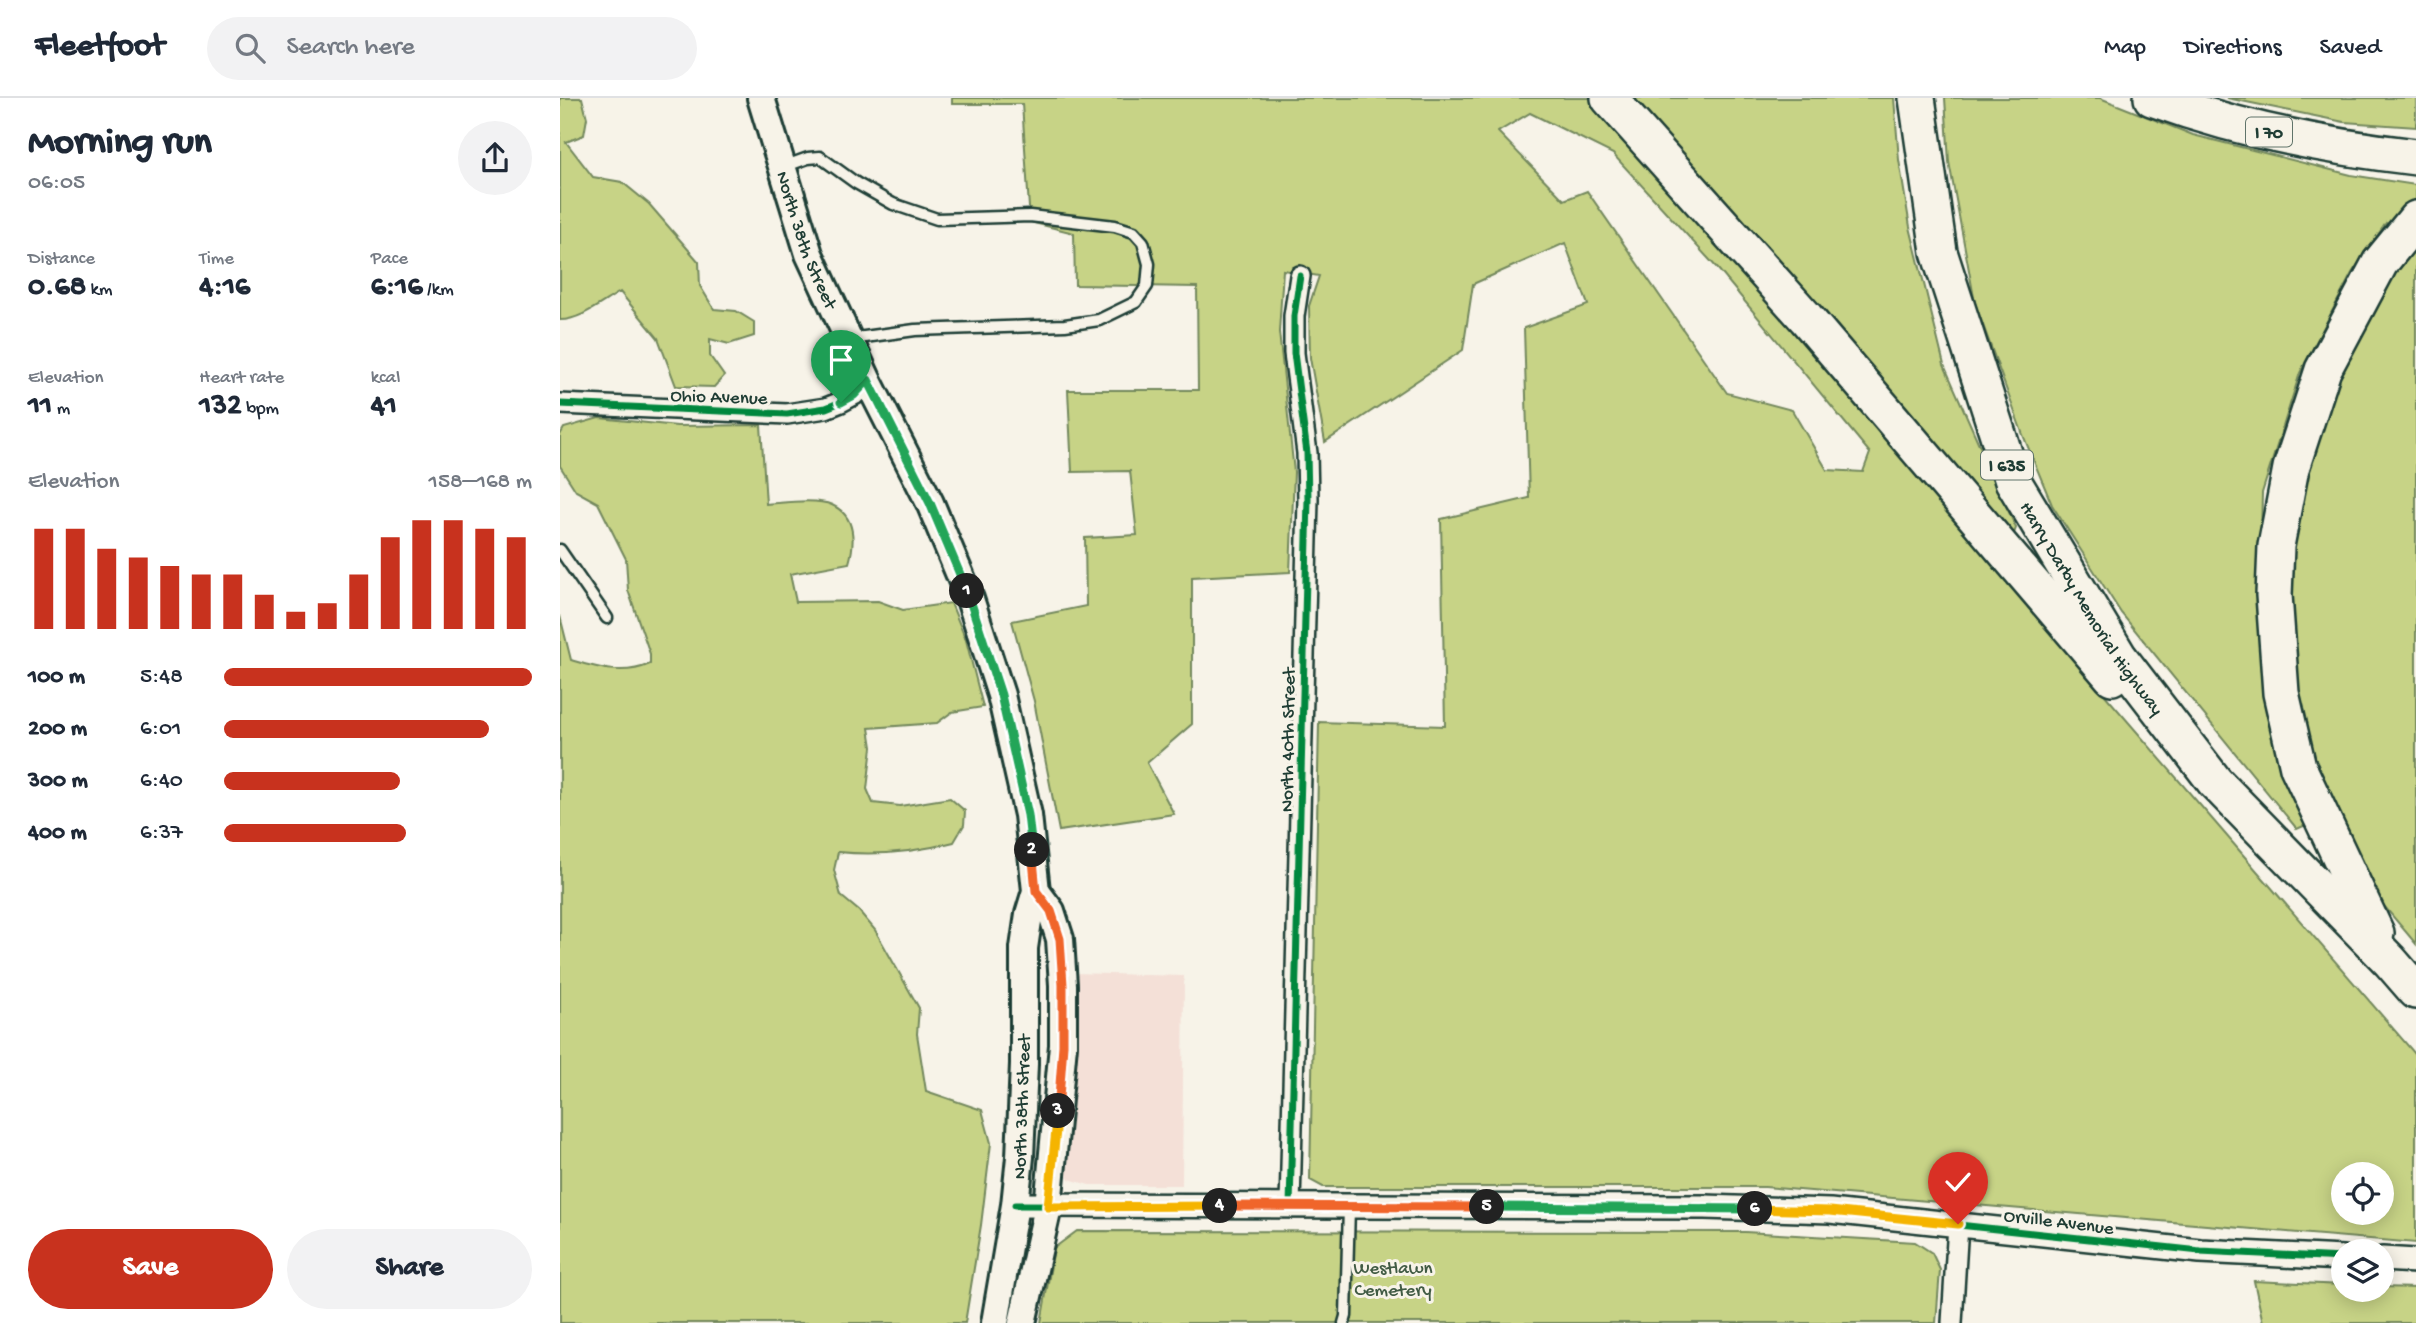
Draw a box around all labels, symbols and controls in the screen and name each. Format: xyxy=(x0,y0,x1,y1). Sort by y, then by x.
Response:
search box xyxy=(207,17,697,80)
text: Fleetfoot xyxy=(35,29,165,67)
icon: search xyxy=(231,29,269,67)
text: Search here xyxy=(287,33,415,64)
text: Map xyxy=(2104,34,2146,63)
text: Directions xyxy=(2184,34,2282,63)
text: Saved xyxy=(2320,34,2381,63)
road number: I 70 xyxy=(2246,117,2292,146)
button: share xyxy=(458,121,532,195)
text: Morning run xyxy=(28,122,212,166)
street label: North 38th Street xyxy=(769,169,842,315)
text: 06:05 xyxy=(28,170,85,197)
text: Distance xyxy=(28,248,95,271)
text: Time xyxy=(199,248,234,271)
text: Pace xyxy=(371,248,408,271)
text: 0.68 xyxy=(28,271,86,306)
text: 4:16 xyxy=(199,271,250,306)
text: 6:16 xyxy=(371,271,423,306)
text: km xyxy=(86,279,113,302)
text: /km xyxy=(423,279,454,302)
pin xyxy=(811,330,871,402)
icon: arrive xyxy=(822,341,860,379)
text: Elevation xyxy=(28,367,104,390)
text: Heart rate xyxy=(199,367,284,390)
text: kcal xyxy=(371,367,400,390)
street label: Ohio Avenue xyxy=(670,385,768,412)
text: 11 xyxy=(28,390,52,425)
text: 132 xyxy=(199,390,242,425)
text: 41 xyxy=(371,390,397,425)
text: m xyxy=(52,398,70,421)
text: bpm xyxy=(242,398,279,421)
road number: I 635 xyxy=(1981,450,2033,480)
text: Elevation xyxy=(28,469,119,496)
text: 158–168 m xyxy=(429,469,532,496)
street label: Harry Darby Memorial Highway xyxy=(2013,498,2168,721)
pin: 1 xyxy=(950,574,984,608)
text: 1 xyxy=(963,579,970,602)
text: 100 m xyxy=(28,664,85,691)
text: 5:48 xyxy=(140,664,183,691)
street label: North 40th Street xyxy=(1277,665,1302,812)
text: 200 m xyxy=(28,716,87,743)
text: 6:01 xyxy=(140,716,181,743)
text: 300 m xyxy=(28,768,88,795)
text: 6:40 xyxy=(140,768,183,795)
text: 400 m xyxy=(28,820,87,847)
text: 6:37 xyxy=(140,820,183,847)
pin: 2 xyxy=(1014,832,1050,868)
text: 2 xyxy=(1027,838,1036,861)
street label: North 38th Street xyxy=(1009,1032,1038,1180)
pin: 3 xyxy=(1040,1094,1076,1128)
text: 3 xyxy=(1053,1099,1062,1122)
pin xyxy=(1928,1152,1988,1224)
map controls xyxy=(2331,1162,2394,1302)
button: locate xyxy=(2331,1162,2394,1225)
icon: check xyxy=(1939,1163,1977,1201)
pin: 4 xyxy=(1202,1188,1238,1224)
pin: 5 xyxy=(1469,1190,1504,1224)
pin: 6 xyxy=(1738,1192,1772,1226)
text: 4 xyxy=(1215,1194,1224,1217)
text: 5 xyxy=(1482,1195,1492,1218)
text: 6 xyxy=(1750,1197,1759,1220)
street label: Orville Avenue xyxy=(2002,1205,2115,1242)
button: Save xyxy=(28,1229,273,1309)
button: Share xyxy=(287,1229,532,1309)
button: layers xyxy=(2331,1239,2394,1302)
park label: Westlawn Cemetery xyxy=(1353,1258,1433,1303)

